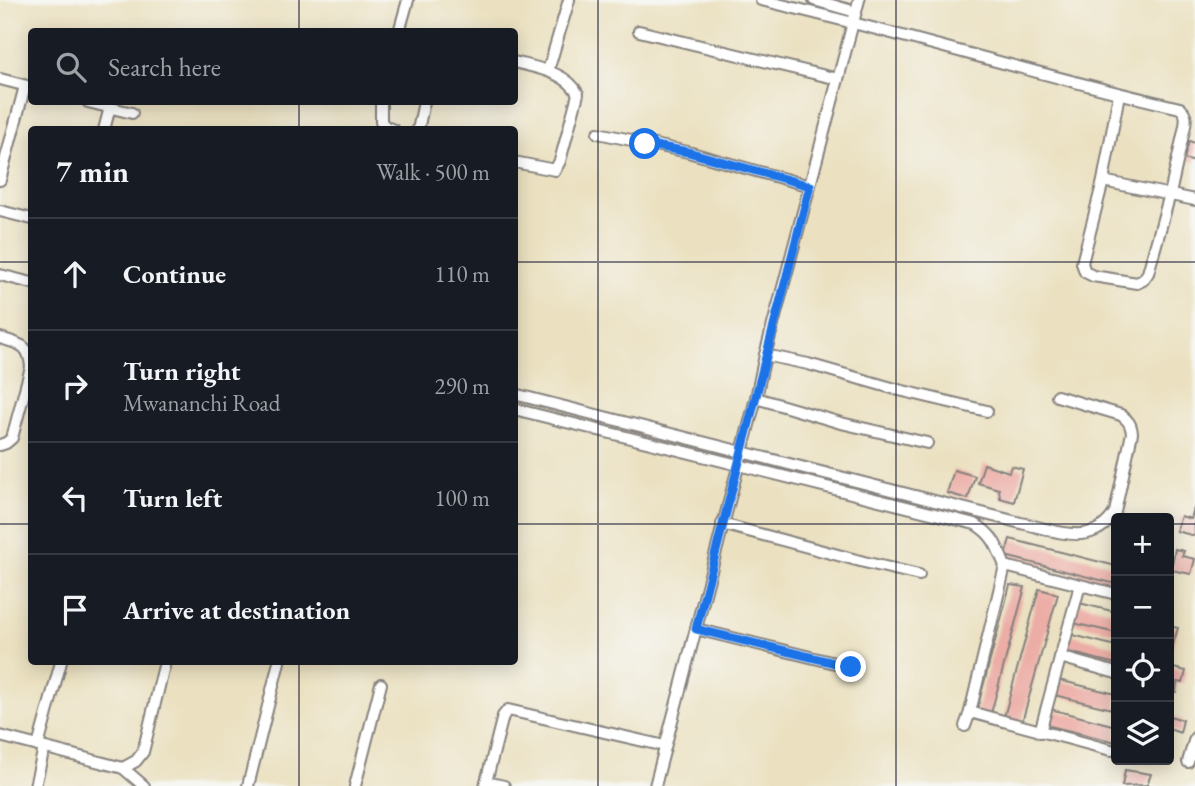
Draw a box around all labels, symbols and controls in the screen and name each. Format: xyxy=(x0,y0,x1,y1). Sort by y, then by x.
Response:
search box xyxy=(28,28,518,105)
icon: search xyxy=(52,48,90,86)
text: Search here xyxy=(108,50,221,84)
route start xyxy=(629,128,660,159)
text: 7 min xyxy=(56,152,129,191)
text: Walk · 500 m xyxy=(376,157,490,187)
icon: ahead xyxy=(56,255,94,293)
text: Continue xyxy=(123,257,226,291)
text: 110 m xyxy=(434,259,490,289)
text: Turn right xyxy=(123,354,241,388)
icon: right xyxy=(56,367,94,405)
text: 290 m xyxy=(434,371,490,401)
text: Mwananchi Road xyxy=(123,388,280,418)
icon: left xyxy=(56,479,94,517)
text: Turn left xyxy=(123,481,222,515)
text: 100 m xyxy=(434,483,490,513)
map controls xyxy=(1111,513,1174,765)
button: + xyxy=(1111,513,1174,576)
button: − xyxy=(1111,576,1174,639)
icon: arrive xyxy=(56,591,94,629)
text: Arrive at destination xyxy=(123,593,350,627)
button: locate xyxy=(1111,639,1174,702)
route end xyxy=(835,651,866,682)
button: layers xyxy=(1111,702,1174,765)

